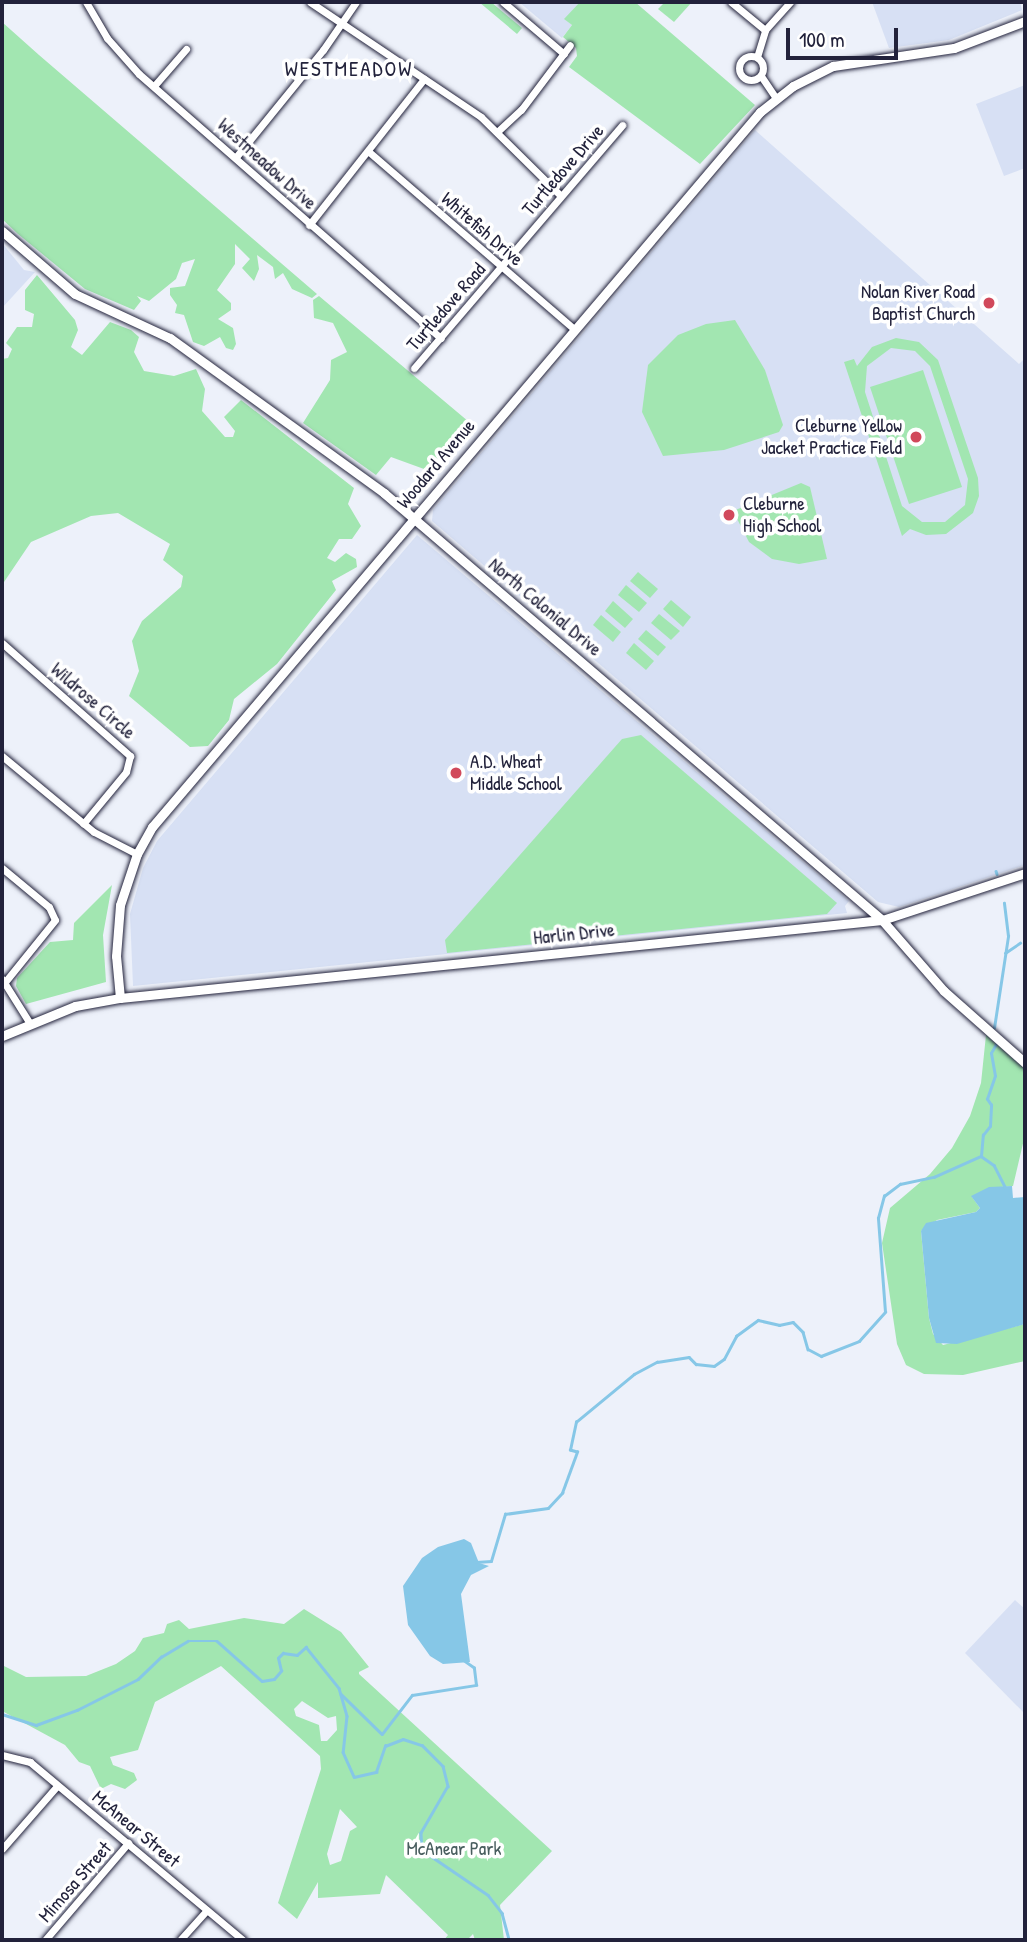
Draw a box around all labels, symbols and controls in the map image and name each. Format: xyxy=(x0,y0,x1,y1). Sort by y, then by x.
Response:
scale bar xyxy=(789,14,901,58)
text: 100 m xyxy=(799,25,845,54)
district label: WESTMEADOW xyxy=(286,56,412,82)
street label: Westmeadow Drive xyxy=(213,114,321,214)
street label: Turtledove Drive xyxy=(517,120,609,220)
street label: Whitefish Drive xyxy=(436,187,528,271)
street label: Turtledove Road xyxy=(402,259,490,355)
place label: Nolan River Road Baptist Church xyxy=(861,281,975,325)
marker: Nolan River Road Baptist Church xyxy=(981,295,997,311)
street label: Woodard Avenue xyxy=(392,415,480,513)
place label: Cleburne Yellow Jacket Practice Field xyxy=(761,415,902,459)
marker: Cleburne Yellow Jacket Practice Field xyxy=(908,429,924,445)
place label: Cleburne High School xyxy=(743,493,821,537)
marker: Cleburne High School xyxy=(721,507,737,523)
street label: North Colonial Drive xyxy=(484,553,606,661)
street label: Wildrose Circle xyxy=(46,658,140,744)
place label: A.D. Wheat Middle School xyxy=(470,751,562,795)
marker: A.D. Wheat Middle School xyxy=(448,765,464,781)
street label: Harlin Drive xyxy=(532,918,616,950)
street label: McAnear Street xyxy=(88,1786,184,1872)
street label: Mimosa Street xyxy=(34,1837,116,1927)
park label: McAnear Park xyxy=(406,1838,502,1860)

